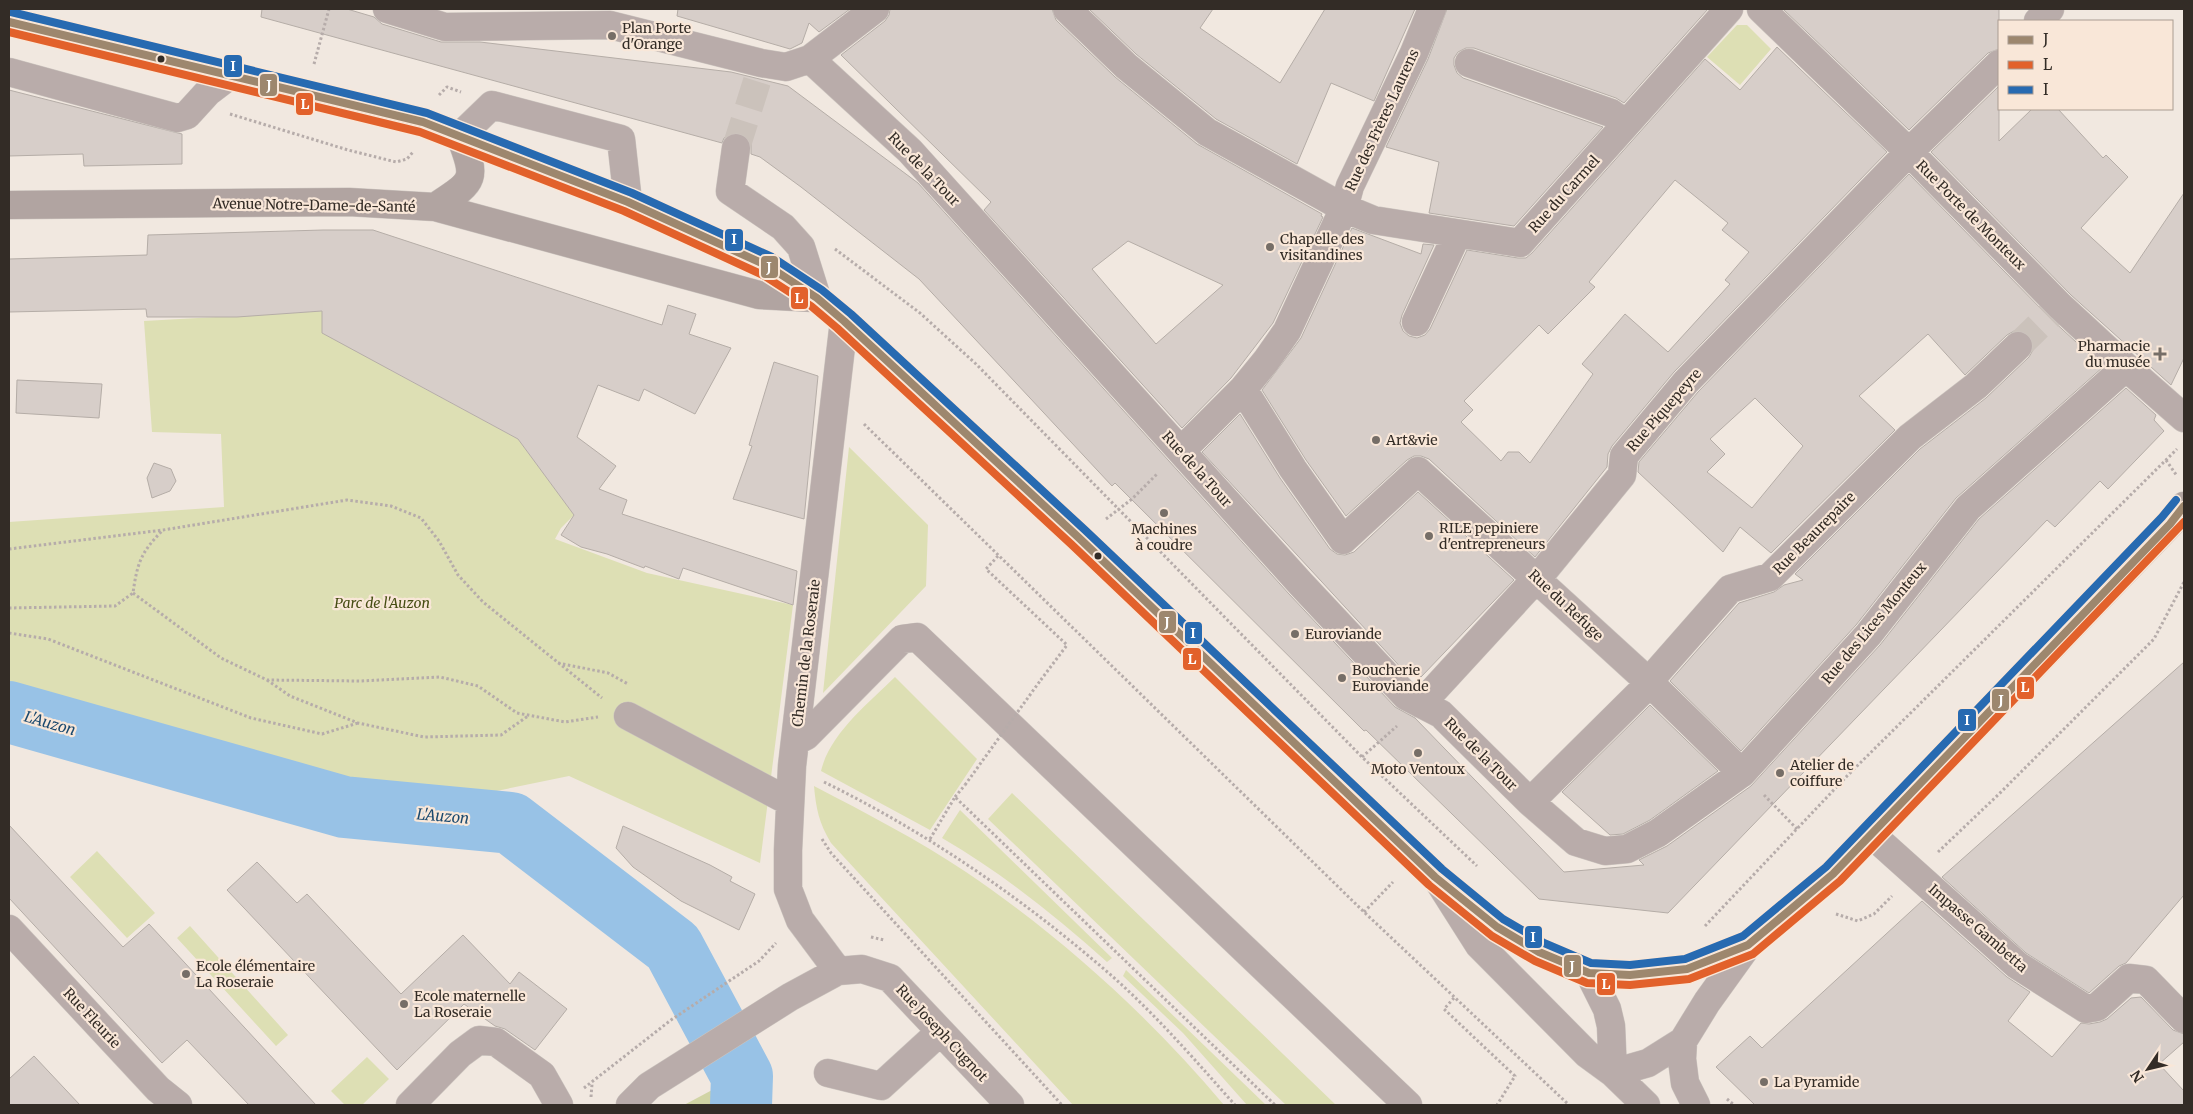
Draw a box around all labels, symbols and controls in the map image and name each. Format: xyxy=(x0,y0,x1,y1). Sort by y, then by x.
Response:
place label: Plan Porte d'Orange xyxy=(622,19,691,53)
legend xyxy=(1998,20,2173,110)
marker: Plan Porte d'Orange xyxy=(606,30,618,42)
text: J xyxy=(2042,30,2049,49)
street label: Rue des Frères Laurens xyxy=(1341,46,1423,194)
unlabelled marker xyxy=(156,54,166,64)
line badge: I xyxy=(223,54,243,78)
text: L xyxy=(2043,55,2053,74)
text: I xyxy=(230,57,236,75)
line badge: J xyxy=(259,73,278,97)
text: J xyxy=(265,76,272,94)
text: I xyxy=(2043,80,2049,99)
line badge: L xyxy=(295,92,314,116)
text: L xyxy=(301,95,310,113)
street label: Rue de la Tour xyxy=(884,128,964,210)
street label: Rue du Carmel xyxy=(1525,151,1604,236)
street label: Rue Porte de Monteux xyxy=(1912,156,2030,274)
street label: Avenue Notre-Dame-de-Santé xyxy=(211,194,416,216)
line badge: I xyxy=(724,228,744,252)
text: I xyxy=(731,230,737,248)
place label: Chapelle des visitandines xyxy=(1279,230,1364,264)
marker: Chapelle des visitandines xyxy=(1264,241,1276,253)
line badge: J xyxy=(760,255,779,279)
text: J xyxy=(765,258,772,276)
line badge: L xyxy=(790,286,809,310)
text: L xyxy=(795,289,804,307)
place label: Pharmacie du musée xyxy=(2078,337,2150,371)
marker: Pharmacie du musée xyxy=(2154,348,2166,360)
street label: Rue Piquepeyre xyxy=(1623,365,1705,455)
street label: Rue de la Tour xyxy=(1158,427,1236,511)
place label: Art&vie xyxy=(1385,431,1437,449)
marker: Art&vie xyxy=(1370,434,1382,446)
street label: Rue Beaurepaire xyxy=(1769,488,1859,578)
marker: Machines à coudre xyxy=(1158,507,1170,519)
place label: RILE pepiniere d'entrepreneurs xyxy=(1439,519,1545,553)
place label: Machines à coudre xyxy=(1131,520,1197,554)
marker: RILE pepiniere d'entrepreneurs xyxy=(1423,530,1435,542)
unlabelled marker xyxy=(1093,551,1103,561)
street label: Rue des Lices Monteux xyxy=(1818,558,1931,687)
street label: Rue du Refuge xyxy=(1525,566,1607,644)
street label: Chemin de la Roseraie xyxy=(788,578,824,728)
park label: Parc de l'Auzon xyxy=(334,594,430,612)
line badge: J xyxy=(1158,610,1177,634)
text: J xyxy=(1163,613,1170,631)
line badge: I xyxy=(1184,621,1203,645)
text: I xyxy=(1190,624,1196,642)
place label: Euroviande xyxy=(1305,625,1382,643)
marker: Euroviande xyxy=(1289,628,1301,640)
line badge: L xyxy=(1182,647,1202,671)
text: L xyxy=(1188,650,1197,668)
place label: Boucherie Euroviande xyxy=(1352,661,1429,695)
marker: Boucherie Euroviande xyxy=(1336,672,1348,684)
line badge: L xyxy=(2016,676,2035,700)
text: L xyxy=(2021,678,2030,696)
line badge: J xyxy=(1991,688,2010,712)
text: J xyxy=(1997,691,2004,709)
water label: L'Auzon xyxy=(22,707,78,739)
line badge: I xyxy=(1957,708,1977,732)
text: I xyxy=(1964,711,1970,729)
street label: Rue de la Tour xyxy=(1441,714,1521,794)
marker: Moto Ventoux xyxy=(1412,747,1424,759)
place label: Atelier de coiffure xyxy=(1789,756,1854,790)
place label: Moto Ventoux xyxy=(1371,760,1466,778)
marker: Atelier de coiffure xyxy=(1774,767,1786,779)
water label: L'Auzon xyxy=(416,804,470,828)
street label: Impasse Gambetta xyxy=(1925,880,2032,976)
line badge: I xyxy=(1524,925,1543,949)
text: I xyxy=(1530,928,1536,946)
line badge: J xyxy=(1563,954,1582,978)
place label: Ecole élémentaire La Roseraie xyxy=(196,957,315,991)
text: J xyxy=(1568,957,1575,975)
marker: Ecole élémentaire La Roseraie xyxy=(180,968,192,980)
line badge: L xyxy=(1596,972,1616,996)
text: L xyxy=(1602,975,1611,993)
street label: Rue Joseph Cugnot xyxy=(892,981,992,1086)
street label: Rue Fleurie xyxy=(60,984,124,1052)
place label: Ecole maternelle La Roseraie xyxy=(414,987,526,1021)
marker: Ecole maternelle La Roseraie xyxy=(398,998,410,1010)
north arrow xyxy=(2123,1044,2173,1094)
text: N xyxy=(2127,1067,2148,1086)
place label: La Pyramide xyxy=(1774,1073,1859,1091)
marker: La Pyramide xyxy=(1758,1076,1770,1088)

